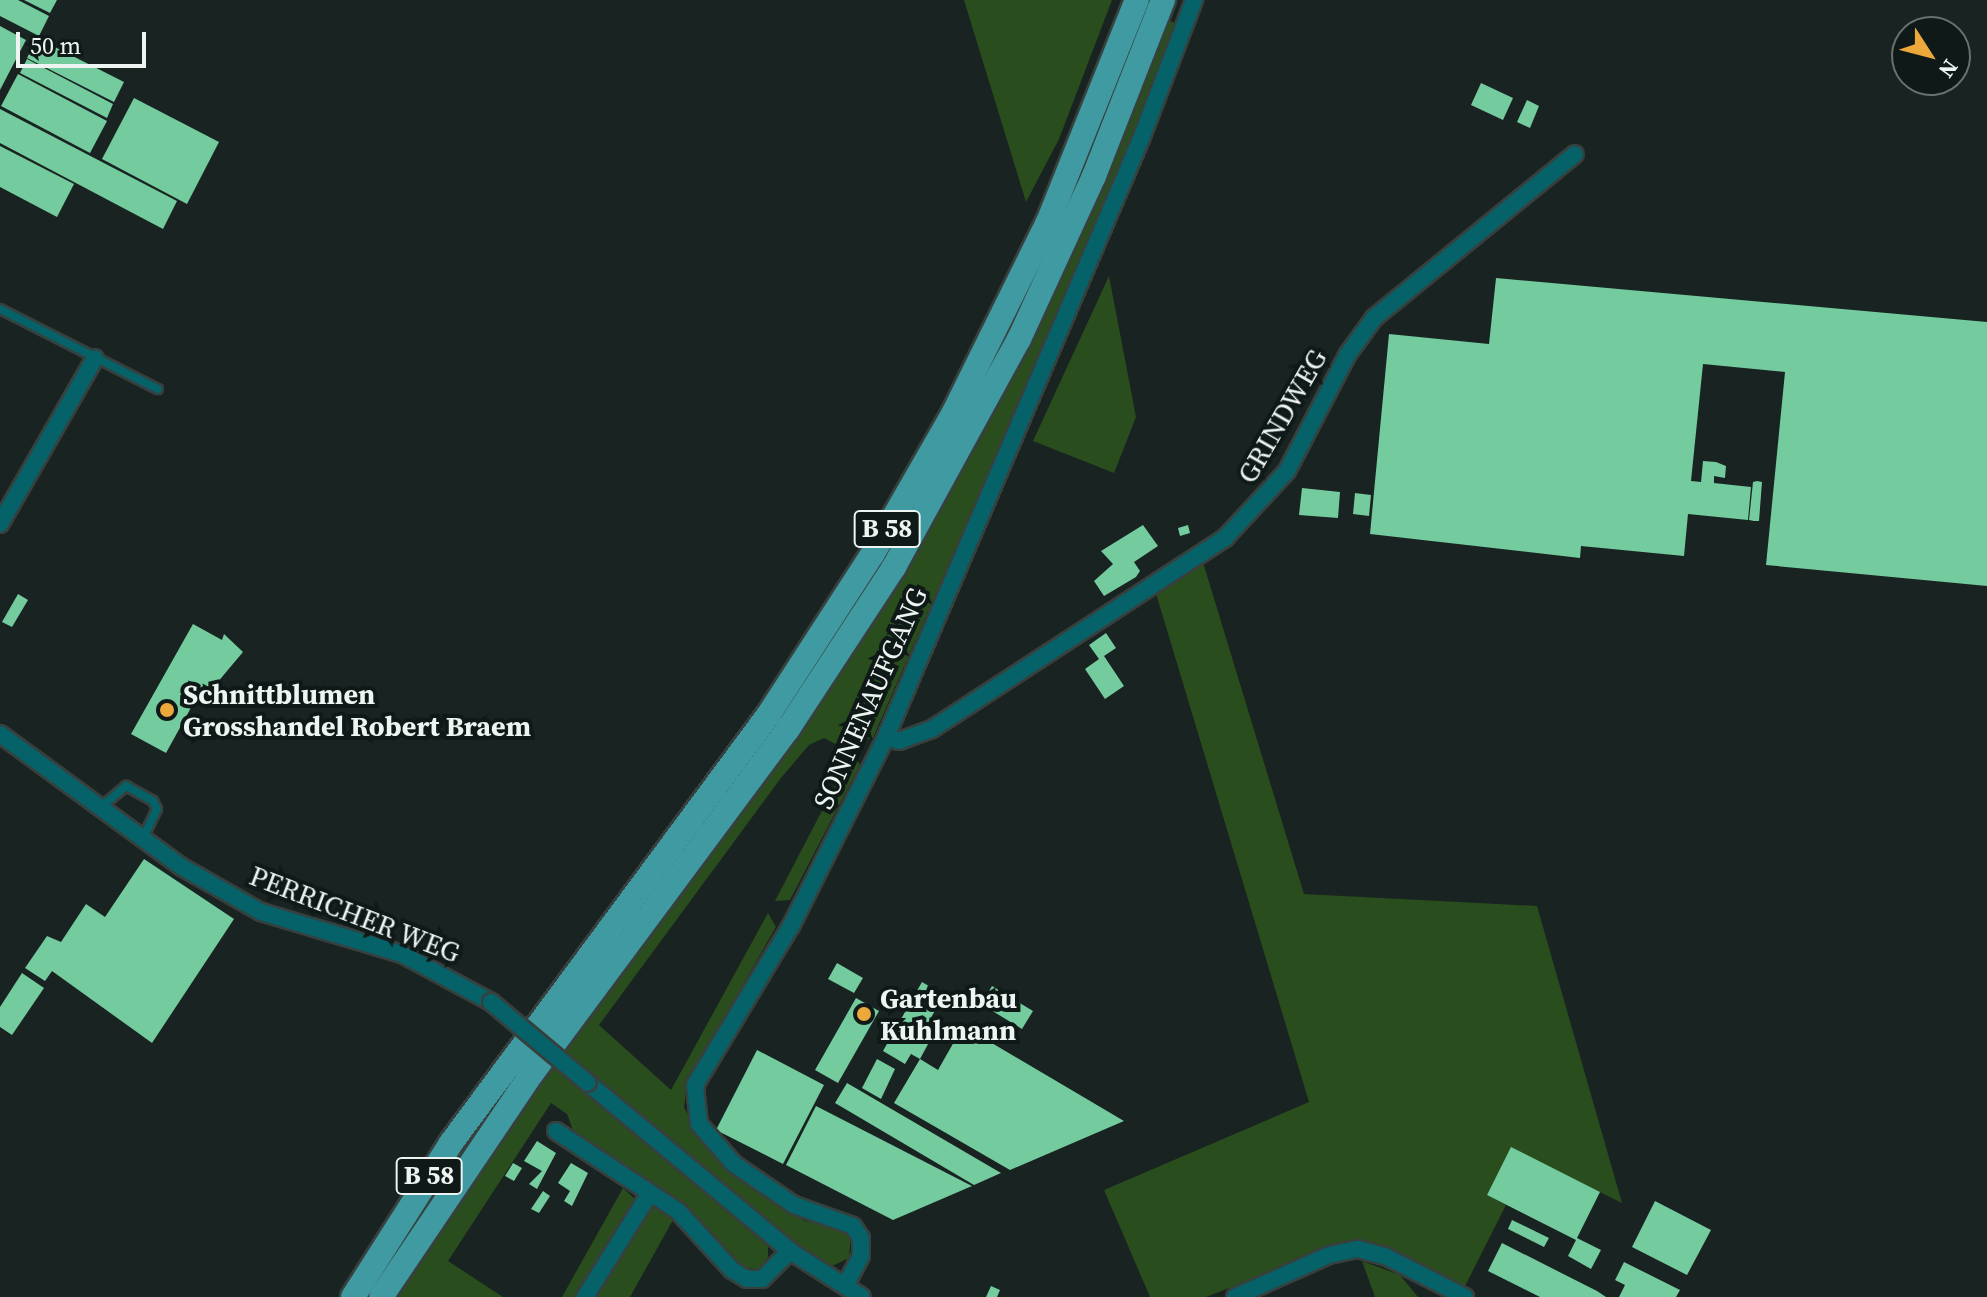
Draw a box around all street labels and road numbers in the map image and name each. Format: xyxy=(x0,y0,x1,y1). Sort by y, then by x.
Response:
street label: GRINDWEG xyxy=(1230,343,1334,489)
road number: B 58 xyxy=(853,507,921,551)
street label: SONNENAUFGANG xyxy=(806,582,934,814)
street label: PERRICHER WEG xyxy=(245,858,465,970)
road number: B 58 xyxy=(395,1154,463,1198)

